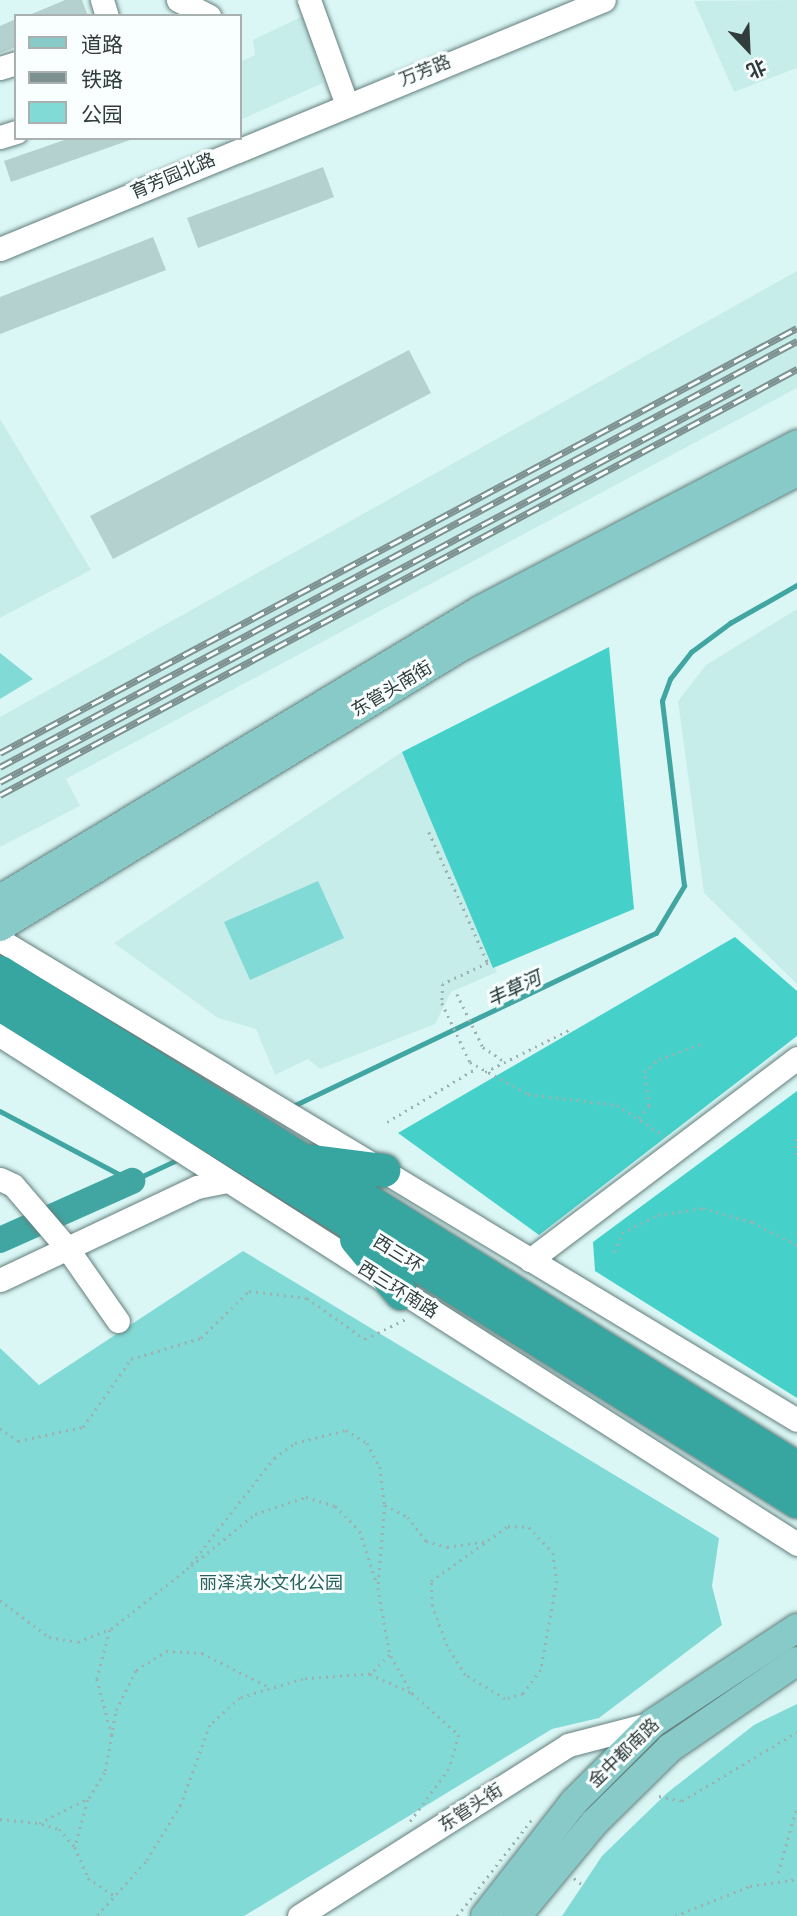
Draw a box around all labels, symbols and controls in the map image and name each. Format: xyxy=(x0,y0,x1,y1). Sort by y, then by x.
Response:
legend xyxy=(14,14,242,140)
north arrow xyxy=(713,14,783,84)
text: 道路 xyxy=(81,32,123,58)
street label: 万芳路 xyxy=(396,51,454,91)
text: 北 xyxy=(743,54,770,83)
text: 铁路 xyxy=(81,67,123,93)
text: 公园 xyxy=(81,102,123,128)
street label: 育芳园北路 xyxy=(127,148,219,204)
street label: 东管头南街 xyxy=(348,657,436,721)
water label: 丰草河 xyxy=(483,967,545,1011)
street label: 西三环 xyxy=(369,1231,427,1277)
street label: 西三环南路 xyxy=(354,1257,442,1323)
park label: 丽泽滨水文化公园 xyxy=(199,1572,343,1594)
street label: 金中都南路 xyxy=(584,1714,664,1792)
street label: 东管头街 xyxy=(435,1779,507,1837)

